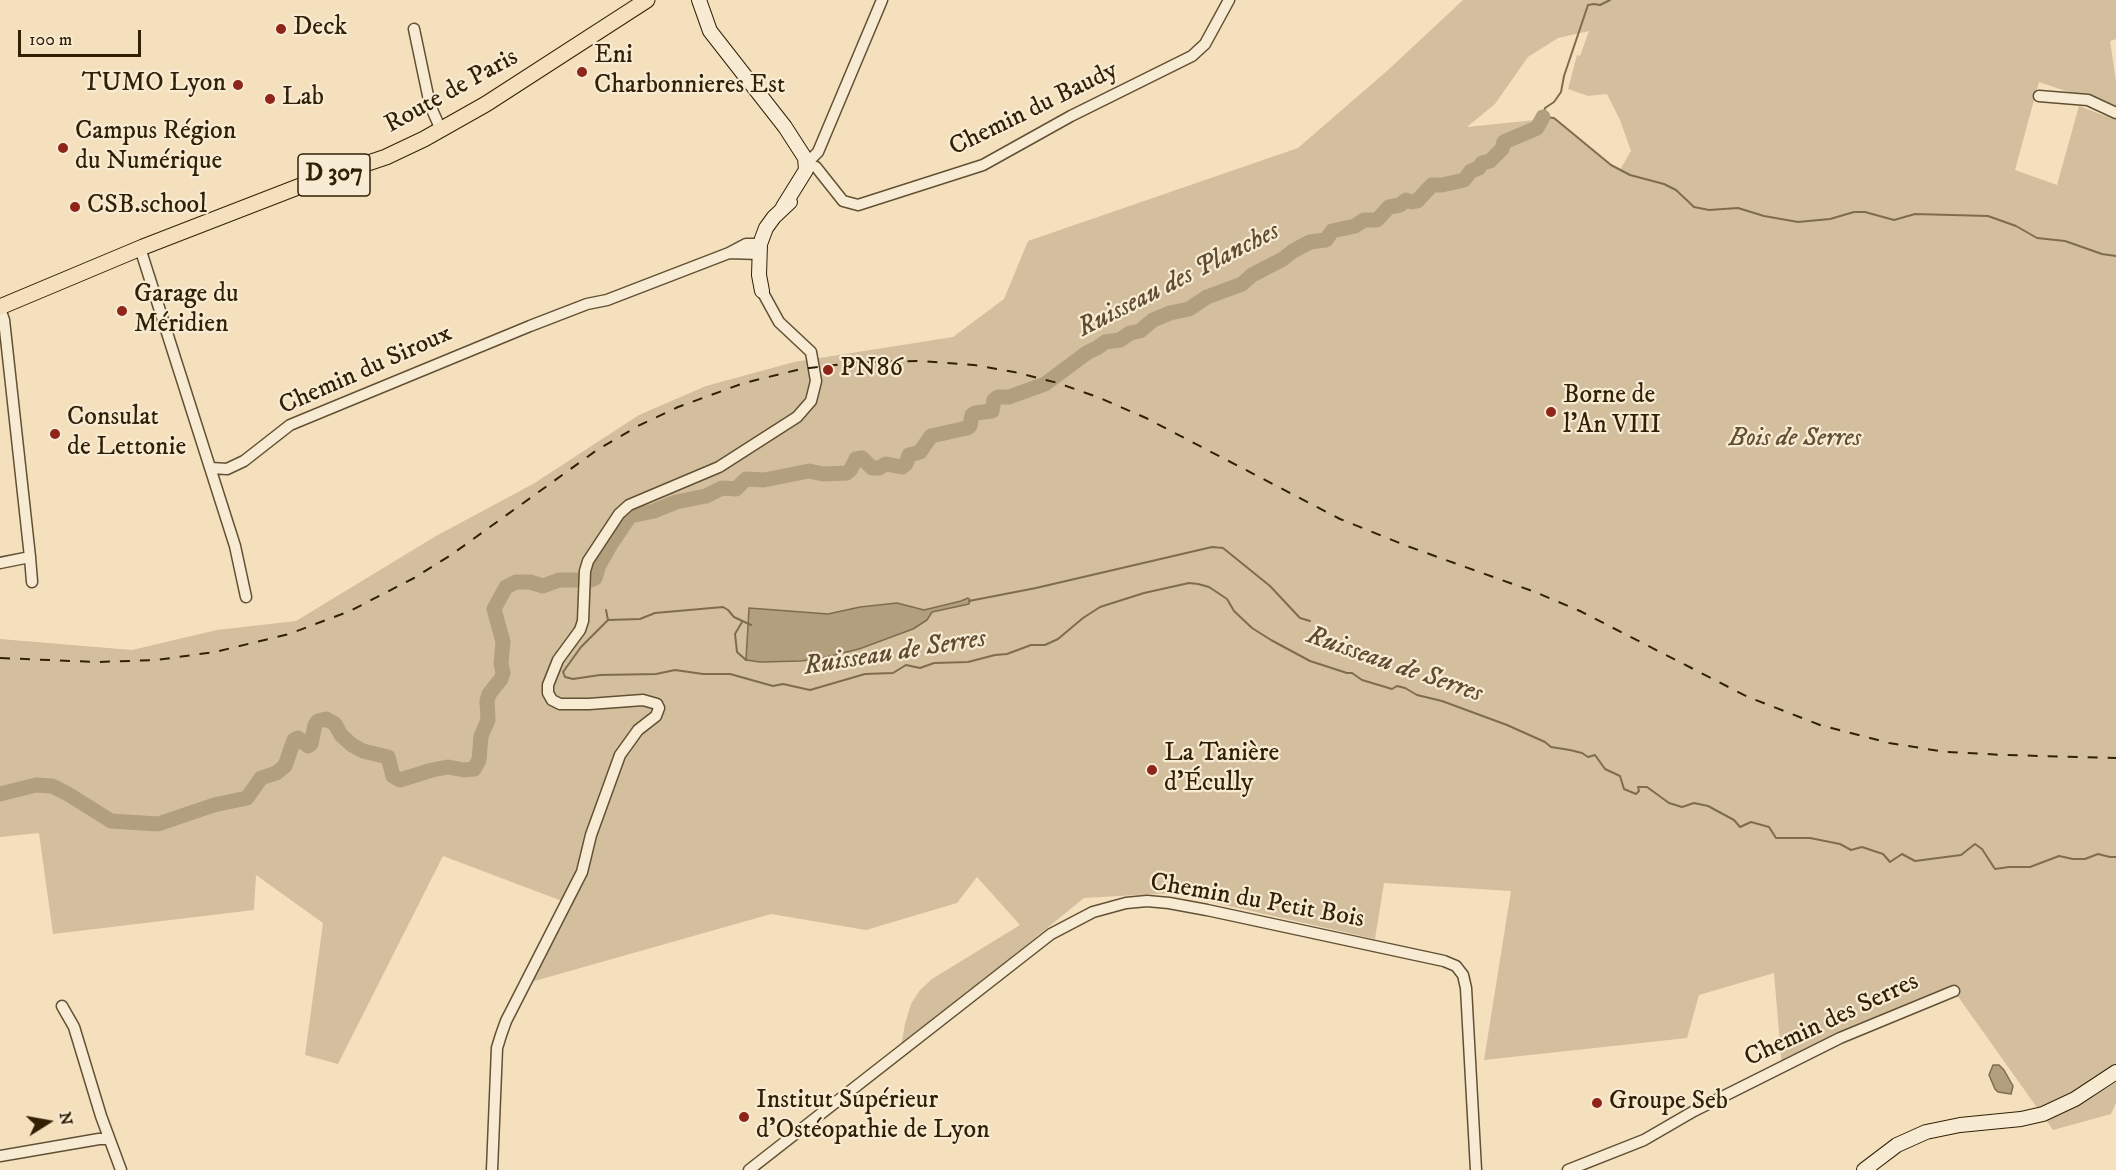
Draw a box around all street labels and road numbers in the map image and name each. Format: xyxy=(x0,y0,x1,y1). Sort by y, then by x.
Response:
street label: Route de Paris xyxy=(380,43,524,141)
street label: Chemin du Baudy xyxy=(945,56,1123,164)
road number: D 307 xyxy=(298,154,370,196)
street label: Chemin du Siroux xyxy=(275,319,457,423)
street label: Chemin du Petit Bois xyxy=(1147,868,1367,936)
street label: Chemin des Serres xyxy=(1740,967,1924,1075)

